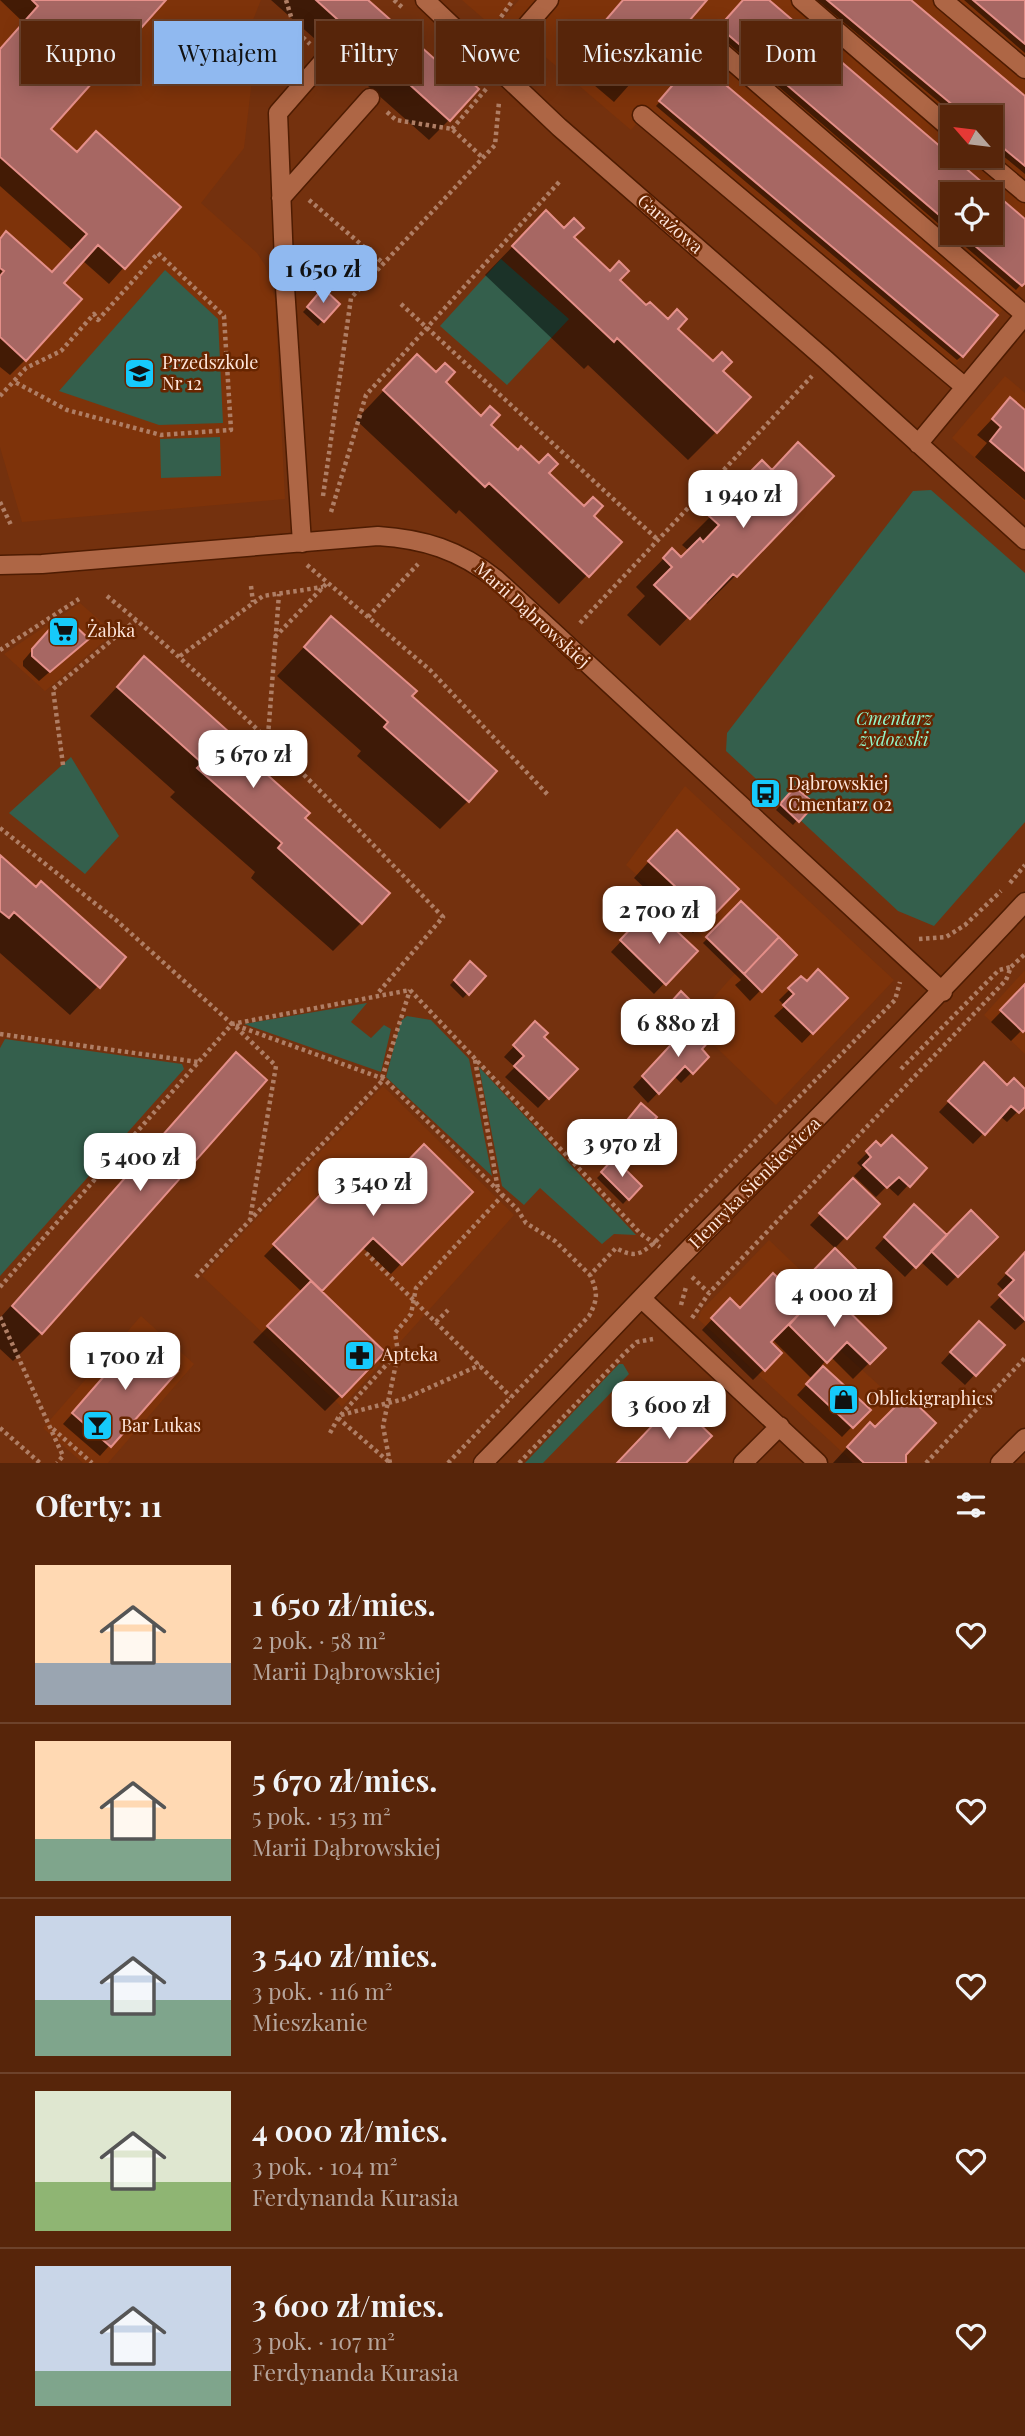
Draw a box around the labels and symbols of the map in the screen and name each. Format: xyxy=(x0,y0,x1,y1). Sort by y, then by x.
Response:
north arrow xyxy=(940,105,1003,168)
street label: Garażowa xyxy=(633,188,709,258)
pin: 1 650 zł xyxy=(251,246,395,305)
place label: Przedszkole Nr 12 xyxy=(162,350,258,395)
school or university icon: Przedszkole Nr 12 xyxy=(122,356,156,390)
pin: 1 940 zł xyxy=(671,470,815,530)
street label: Marii Dąbrowskiej xyxy=(470,556,596,673)
supermarket icon: Żabka xyxy=(47,614,81,648)
place label: Żabka xyxy=(87,618,135,642)
park label: Cmentarz żydowski xyxy=(856,706,933,751)
pin: 5 670 zł xyxy=(181,730,325,790)
place label: Dąbrowskiej Cmentarz 02 xyxy=(788,771,892,816)
bus stop icon: Dąbrowskiej Cmentarz 02 xyxy=(748,777,782,811)
pin: 2 700 zł xyxy=(587,886,731,946)
pin: 6 880 zł xyxy=(606,1000,750,1059)
street label: Henryka Sienkiewicza xyxy=(683,1111,825,1253)
pin: 3 970 zł xyxy=(550,1120,694,1179)
pin: 5 400 zł xyxy=(68,1134,212,1193)
pin: 3 540 zł xyxy=(301,1158,445,1218)
pin: 4 000 zł xyxy=(762,1270,906,1329)
pin: 1 700 zł xyxy=(53,1332,197,1392)
pharmacy icon: Apteka xyxy=(342,1338,376,1372)
place label: Apteka xyxy=(381,1342,438,1366)
pin: 3 600 zł xyxy=(597,1382,741,1441)
shop icon: Oblickigraphics xyxy=(826,1382,860,1416)
place label: Oblickigraphics xyxy=(866,1386,993,1410)
bar icon: Bar Lukas xyxy=(81,1409,115,1443)
place label: Bar Lukas xyxy=(121,1413,201,1437)

